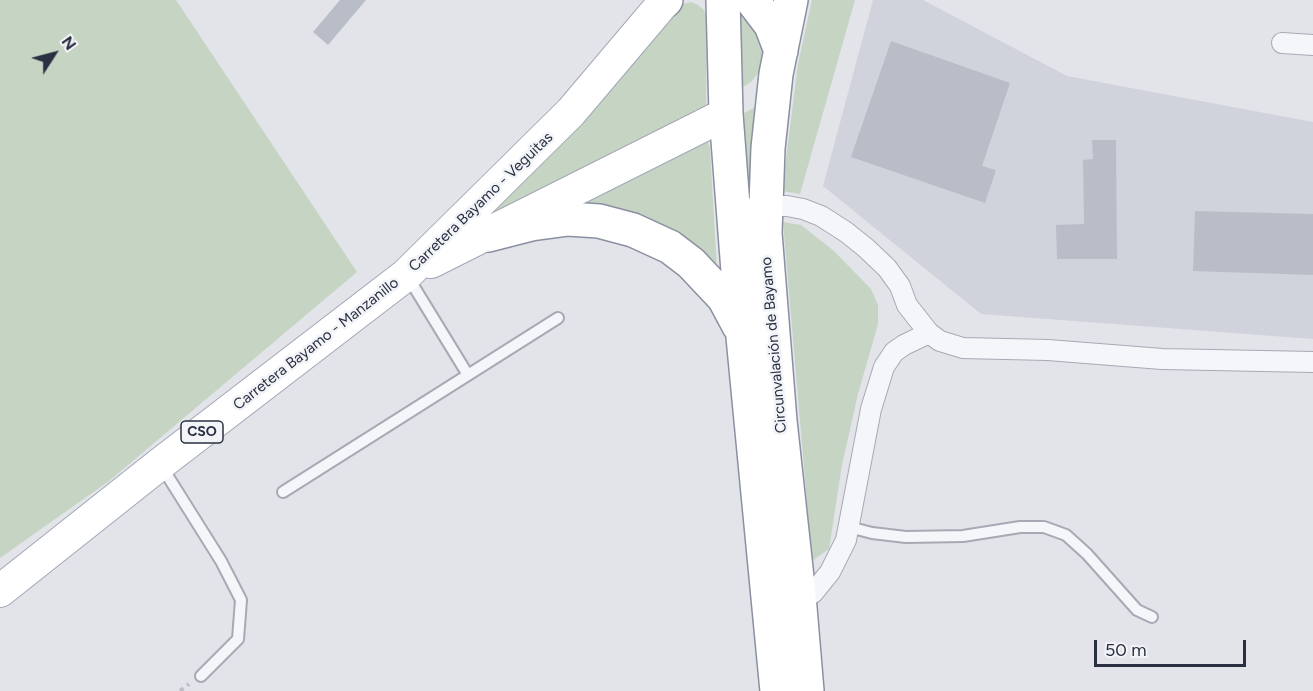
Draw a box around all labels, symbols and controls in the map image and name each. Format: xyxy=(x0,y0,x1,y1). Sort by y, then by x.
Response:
north arrow xyxy=(24,24,84,84)
text: N xyxy=(58,33,80,54)
street label: Carretera Bayamo - Veguitas xyxy=(405,128,557,276)
street label: Circunvalación de Bayamo xyxy=(757,256,791,434)
street label: Carretera Bayamo - Manzanillo xyxy=(230,274,402,414)
road number: CSO xyxy=(181,421,223,443)
scale bar xyxy=(1097,628,1248,666)
text: 50 m xyxy=(1105,639,1147,661)

